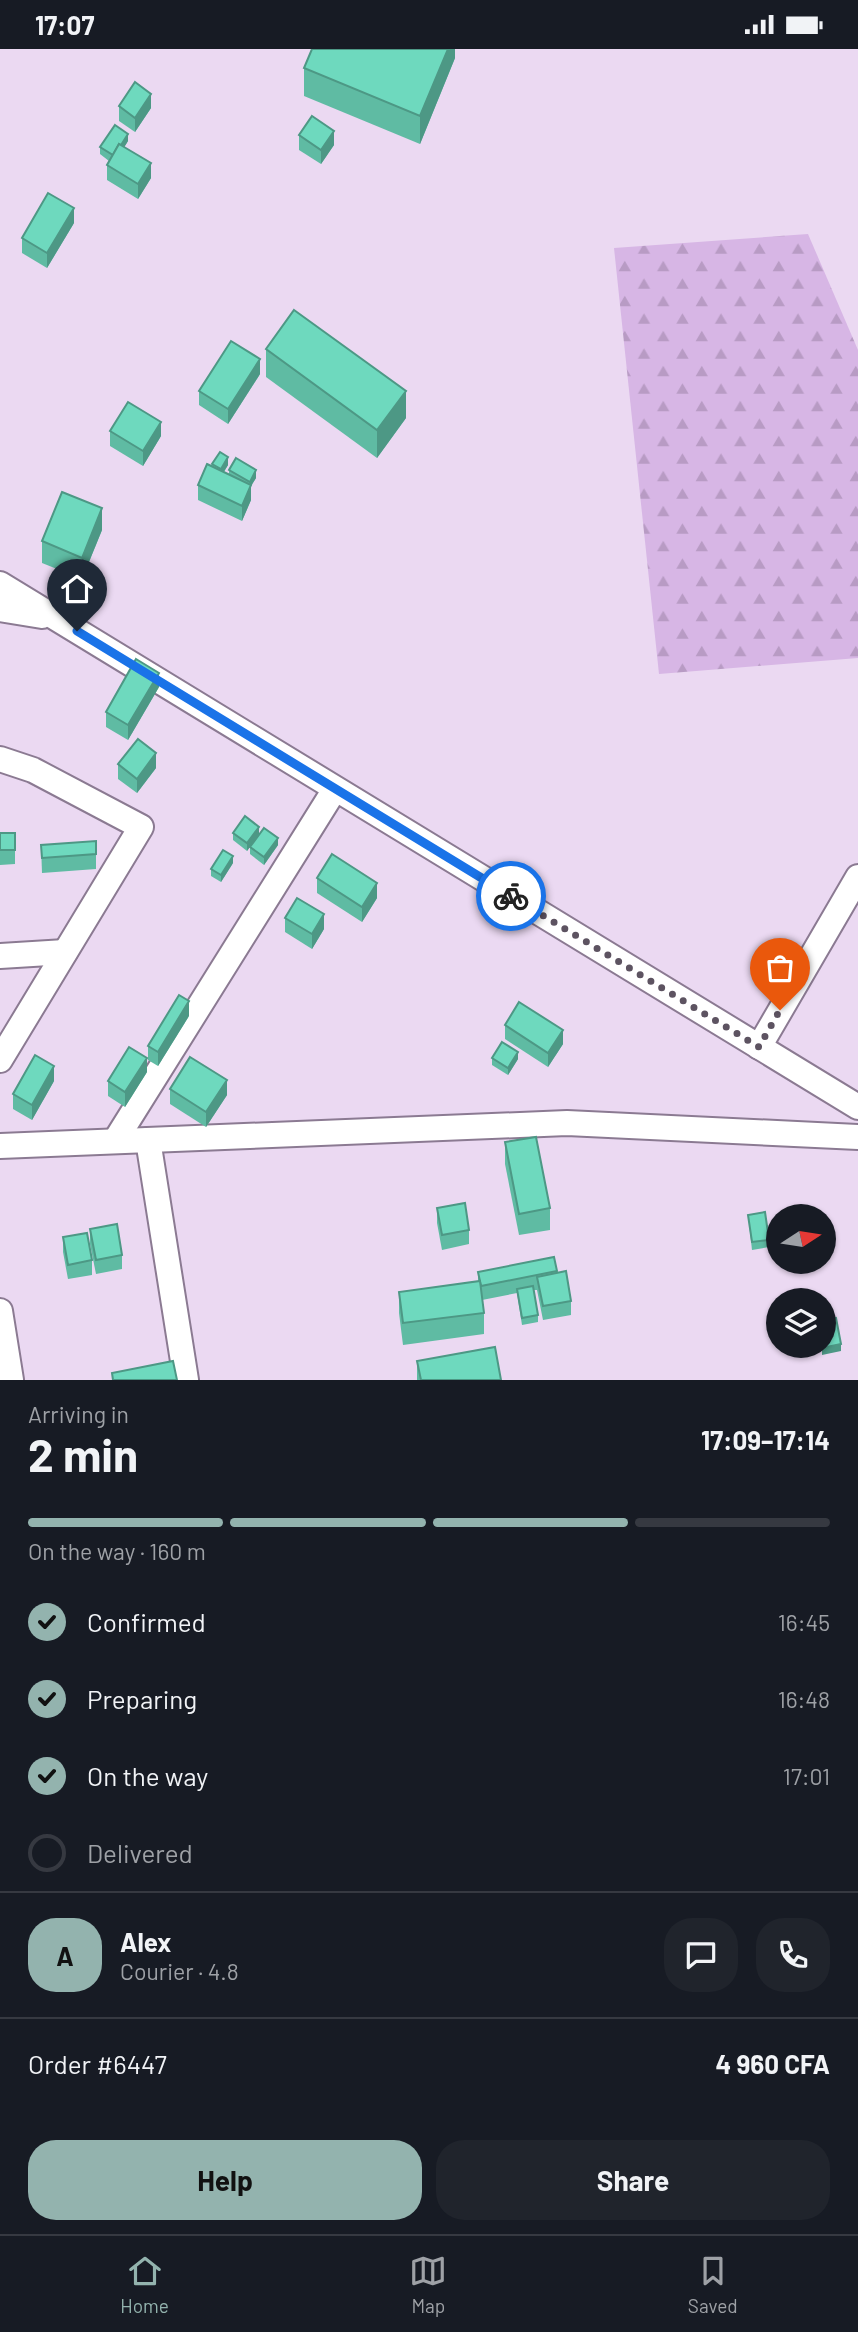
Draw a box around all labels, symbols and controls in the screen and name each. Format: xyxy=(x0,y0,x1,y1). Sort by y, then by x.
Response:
text: 17:07 xyxy=(35,9,94,40)
pin xyxy=(47,559,107,631)
icon: home xyxy=(58,570,96,608)
courier xyxy=(476,861,546,931)
icon: bike xyxy=(492,877,530,915)
pin xyxy=(750,938,810,1010)
icon: bag xyxy=(761,949,799,987)
north arrow xyxy=(766,1204,836,1274)
map controls xyxy=(766,1204,836,1358)
button: layers xyxy=(766,1288,836,1358)
text: Arriving in xyxy=(28,1400,129,1428)
text: 17:09–17:14 xyxy=(701,1424,830,1455)
text: 2 min xyxy=(28,1426,138,1481)
text: On the way · 160 m xyxy=(28,1537,206,1565)
icon: check xyxy=(28,1603,66,1641)
text: Confirmed xyxy=(87,1606,206,1637)
text: 16:45 xyxy=(778,1608,830,1636)
icon: check xyxy=(28,1680,66,1718)
text: Preparing xyxy=(87,1683,197,1714)
text: 16:48 xyxy=(778,1685,830,1713)
icon: check xyxy=(28,1757,66,1795)
text: On the way xyxy=(87,1760,208,1791)
text: 17:01 xyxy=(783,1762,830,1790)
text: Delivered xyxy=(87,1837,193,1868)
button: chat xyxy=(664,1918,738,1992)
button: phone xyxy=(756,1918,830,1992)
text: Alex xyxy=(120,1926,171,1957)
text: A xyxy=(56,1940,74,1971)
text: Courier · 4.8 xyxy=(120,1957,239,1985)
text: Order #6447 xyxy=(28,2048,167,2079)
text: 4 960 CFA xyxy=(715,2048,830,2079)
button: Help xyxy=(28,2140,422,2220)
button: Share xyxy=(436,2140,830,2220)
tab: Home xyxy=(120,2252,169,2317)
tab: Map xyxy=(409,2252,447,2317)
tab: Saved xyxy=(688,2252,738,2317)

